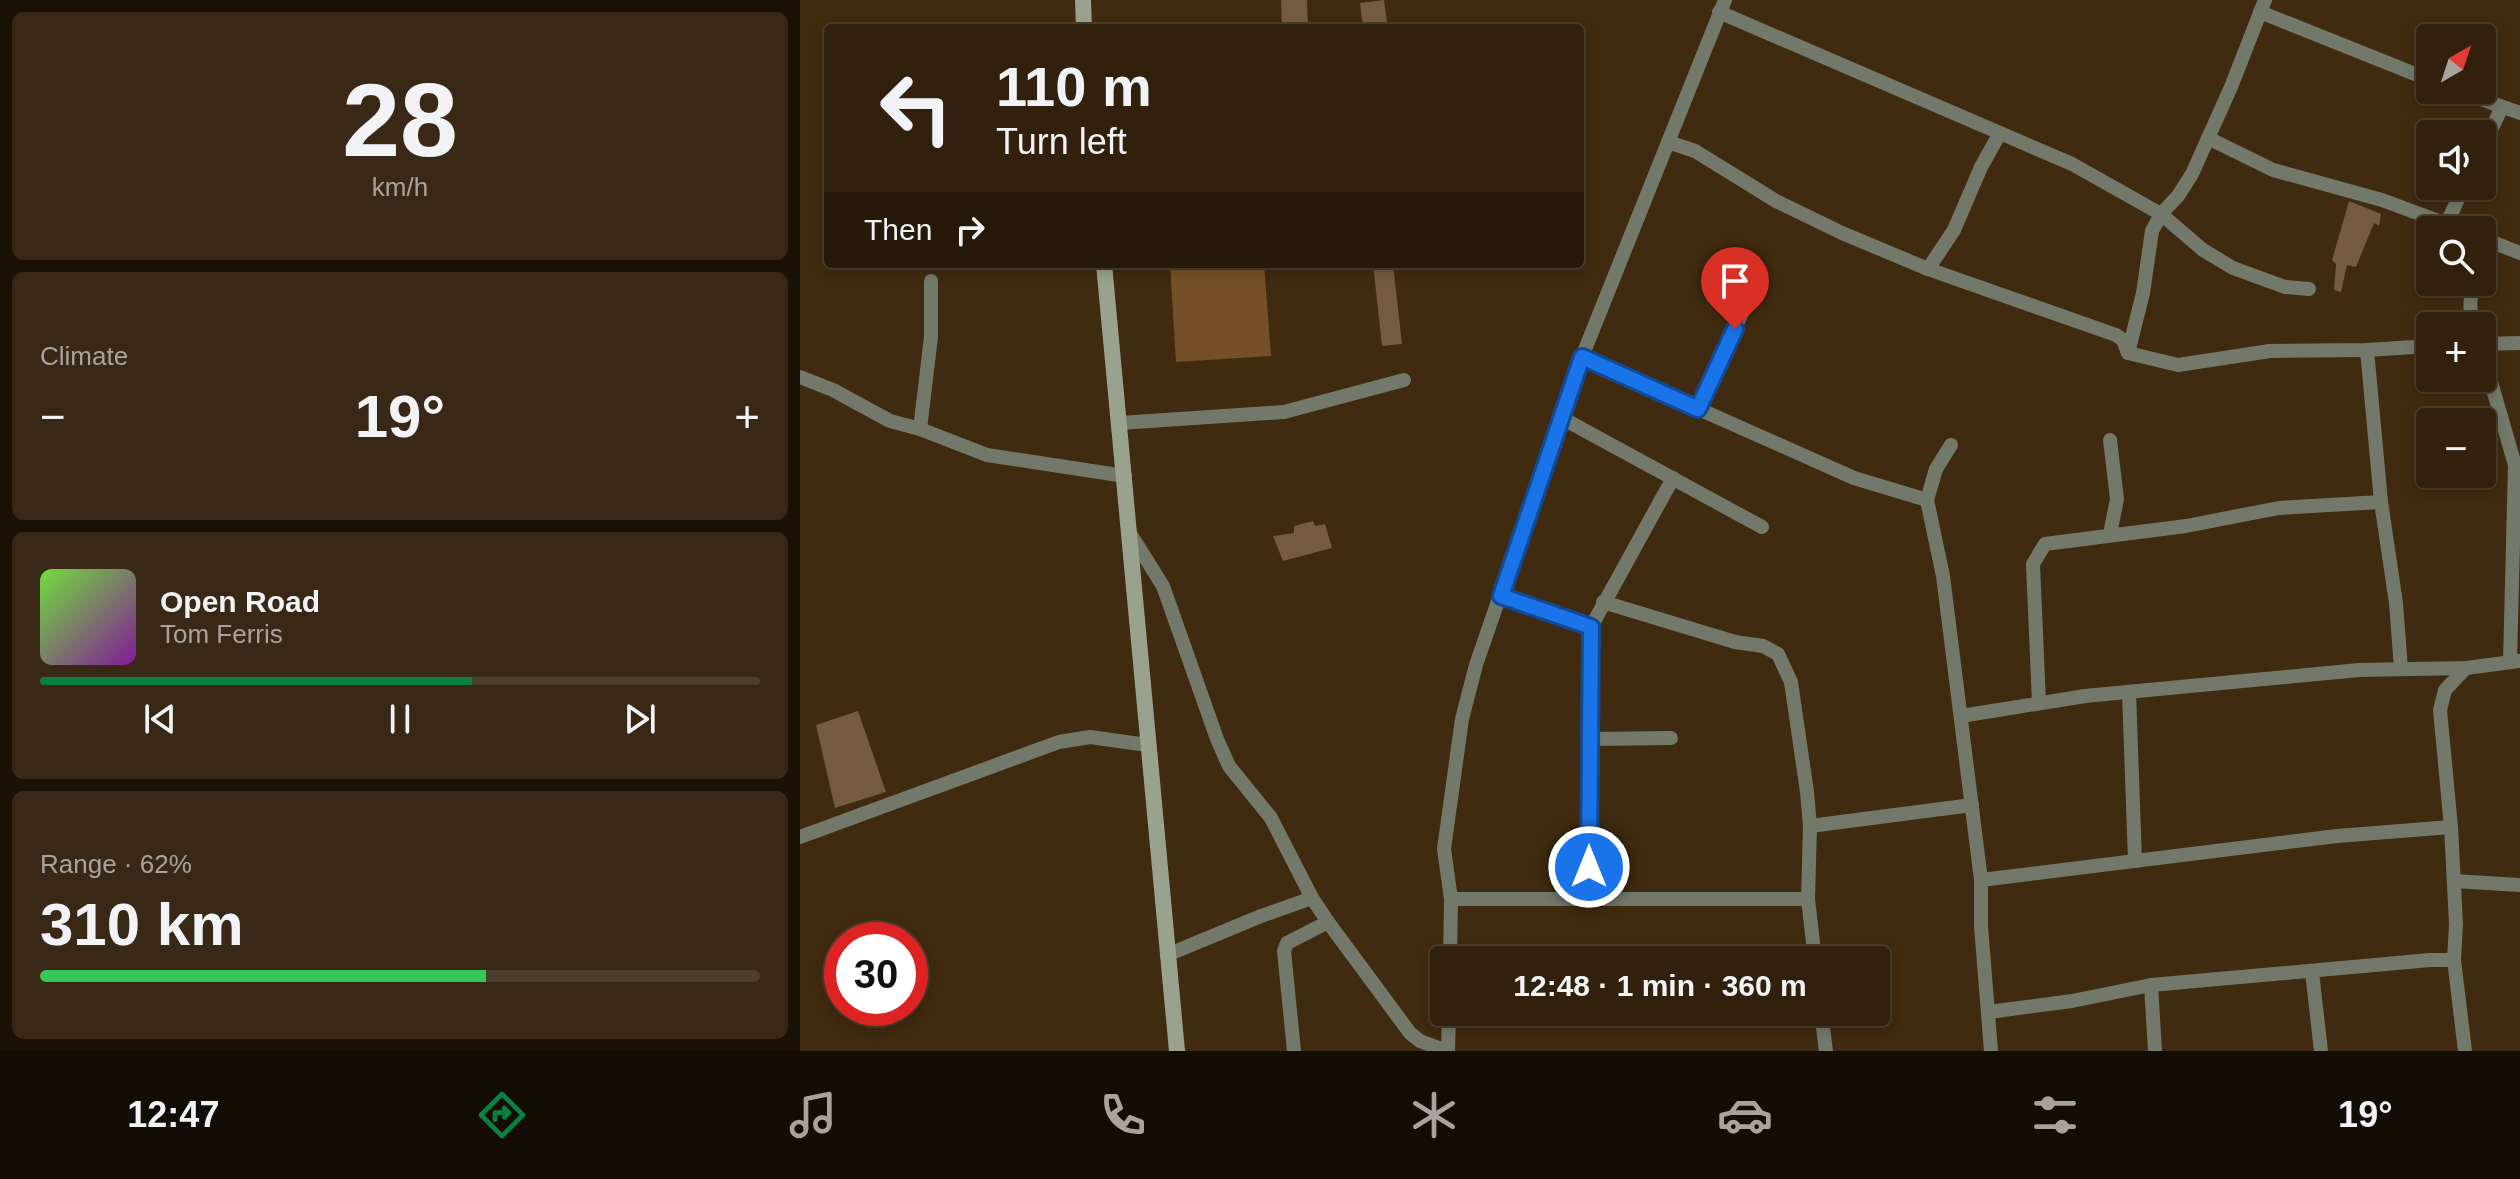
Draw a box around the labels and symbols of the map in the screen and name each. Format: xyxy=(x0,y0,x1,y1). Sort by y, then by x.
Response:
north arrow xyxy=(2416,24,2496,104)
pin xyxy=(1701,247,1769,329)
position arrow xyxy=(1547,825,1631,909)
speed limit sign: 30 xyxy=(824,922,928,1026)

